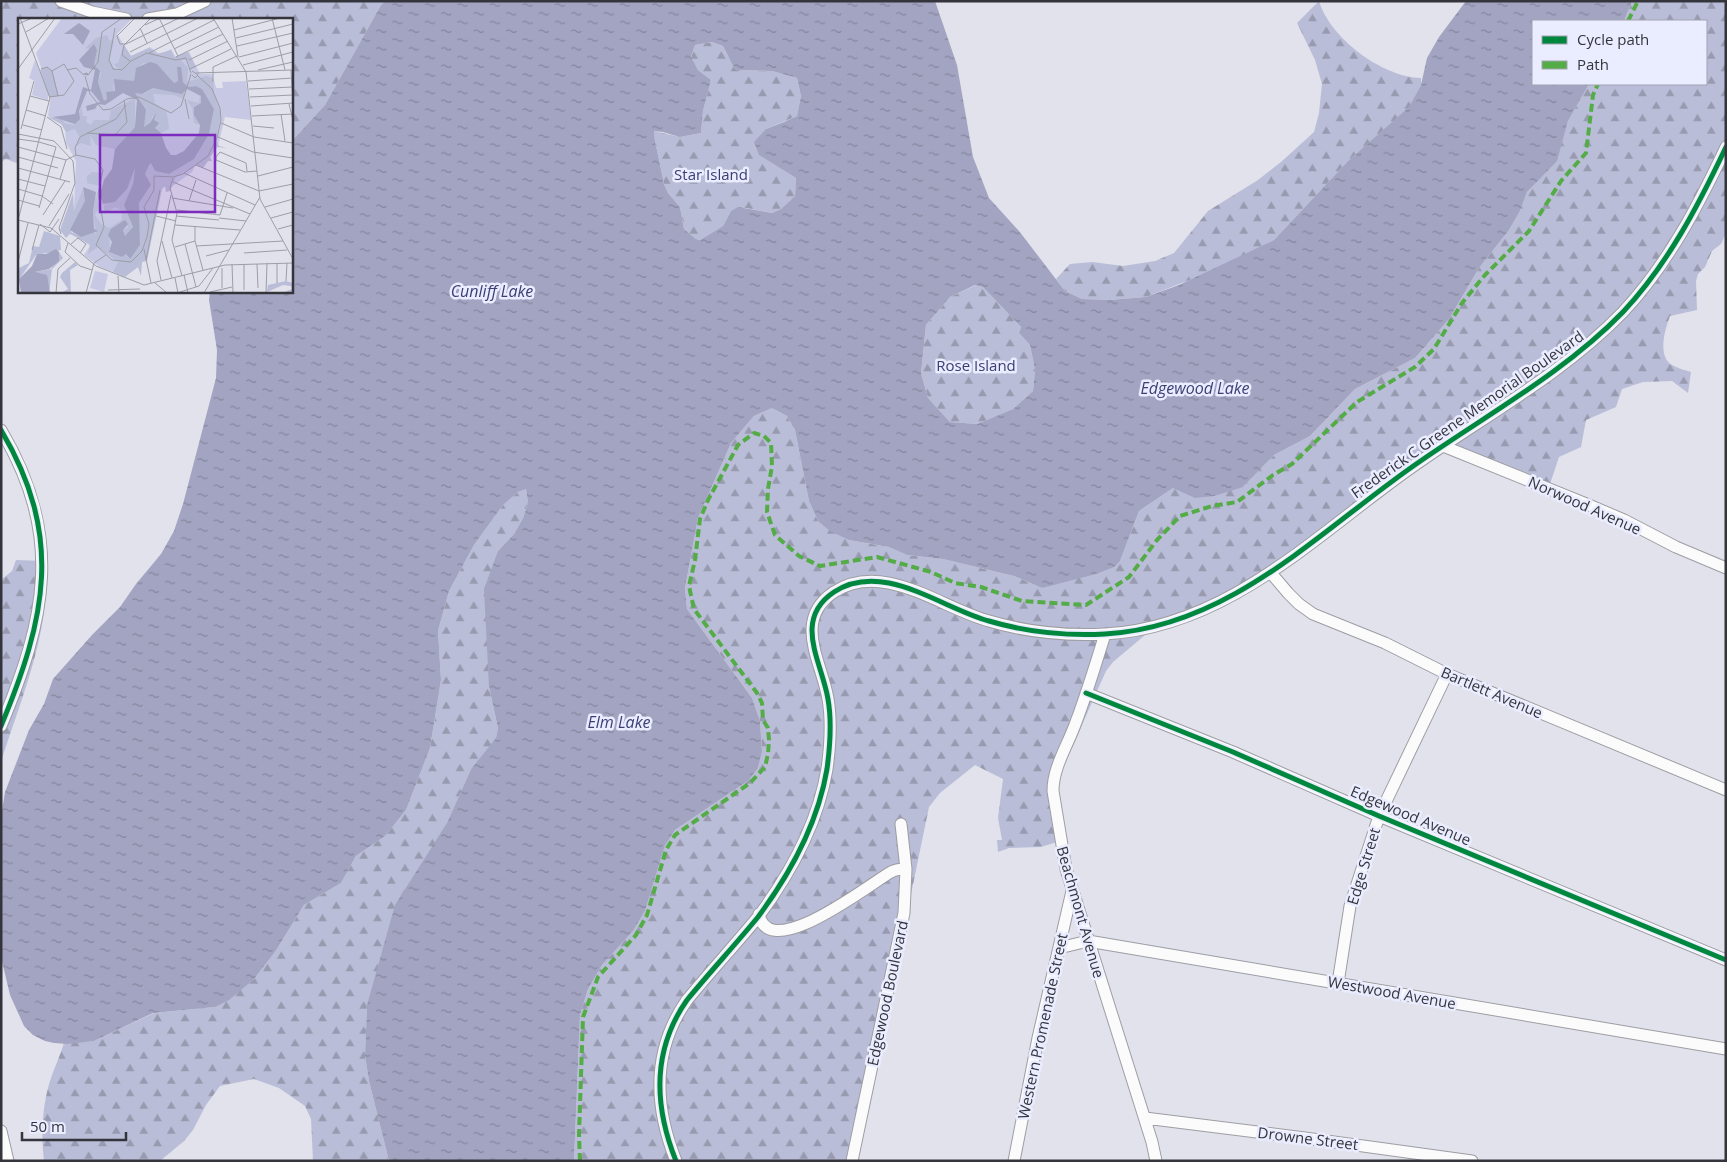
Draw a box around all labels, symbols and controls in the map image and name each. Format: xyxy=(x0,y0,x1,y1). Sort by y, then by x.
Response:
inset map xyxy=(18,18,292,292)
legend xyxy=(1532,20,1707,85)
text: Cycle path xyxy=(1577,29,1649,49)
text: Path xyxy=(1577,54,1609,74)
park label: Star Island xyxy=(674,164,748,184)
water label: Cunliff Lake xyxy=(451,280,533,302)
street label: Frederick C Greene Memorial Boulevard xyxy=(1347,326,1587,502)
park label: Rose Island xyxy=(936,355,1016,375)
water label: Edgewood Lake xyxy=(1140,377,1250,399)
street label: Norwood Avenue xyxy=(1525,471,1645,539)
street label: Bartlett Avenue xyxy=(1438,662,1546,722)
water label: Elm Lake xyxy=(588,711,650,733)
street label: Edgewood Avenue xyxy=(1348,781,1474,849)
street label: Edge Street xyxy=(1342,825,1384,907)
street label: Beachmont Avenue xyxy=(1053,844,1109,980)
street label: Edgewood Boulevard xyxy=(862,918,912,1068)
street label: Western Promenade Street xyxy=(1012,931,1072,1121)
street label: Westwood Avenue xyxy=(1326,971,1458,1013)
scale bar xyxy=(22,1110,126,1142)
text: 50 m xyxy=(30,1116,65,1136)
street label: Drowne Street xyxy=(1257,1122,1359,1154)

